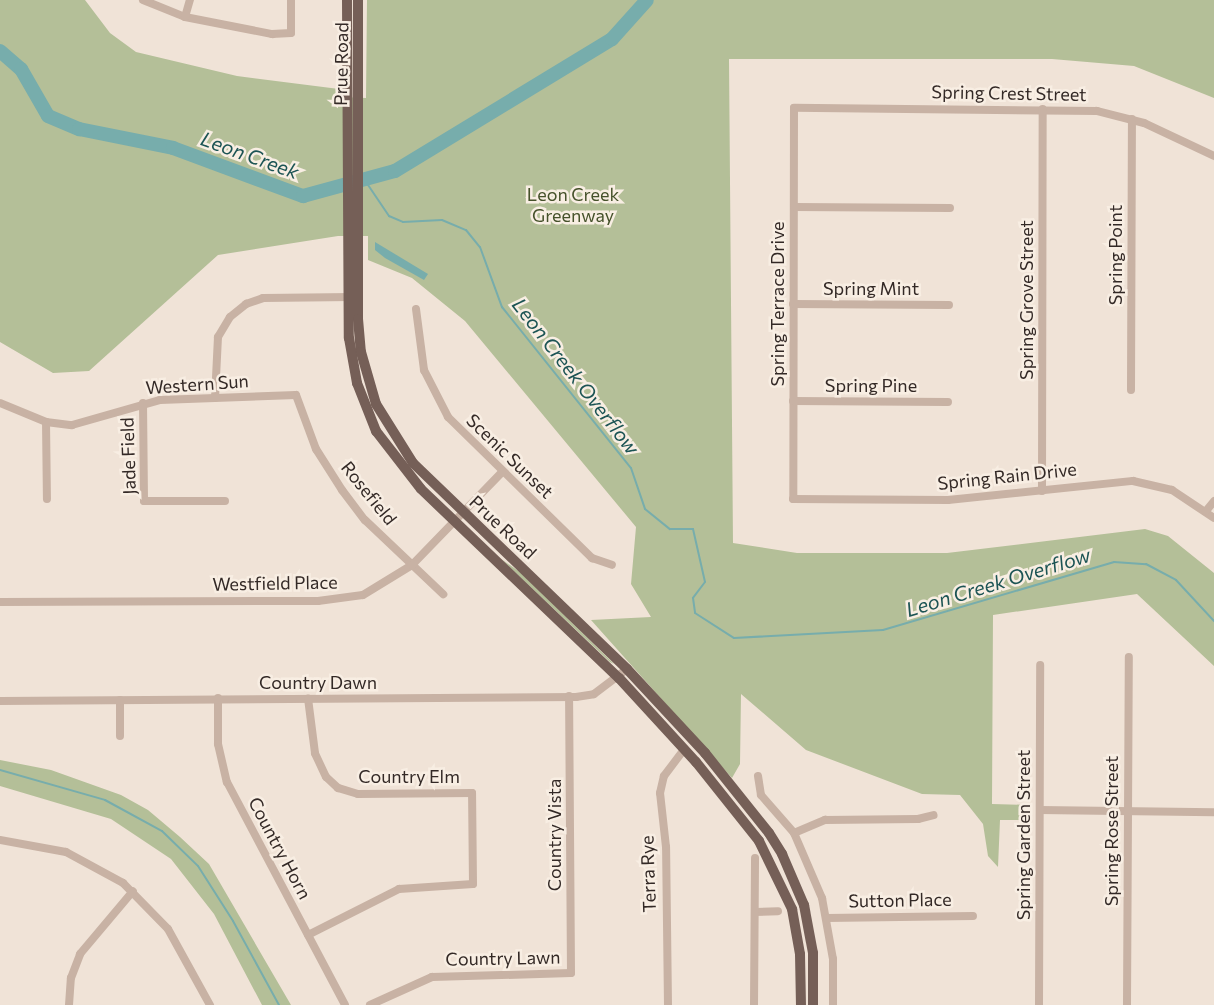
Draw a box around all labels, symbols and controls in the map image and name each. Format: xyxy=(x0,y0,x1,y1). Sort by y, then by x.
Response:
street label: Prue Road xyxy=(329,22,353,106)
street label: Spring Crest Street xyxy=(931,81,1087,105)
water label: Leon Creek xyxy=(198,126,302,184)
park label: Leon Creek Greenway xyxy=(527,184,619,226)
street label: Spring Point xyxy=(1104,205,1126,305)
street label: Spring Grove Street xyxy=(1015,220,1037,380)
street label: Spring Terrace Drive xyxy=(766,221,788,387)
street label: Spring Mint xyxy=(823,277,919,299)
water label: Leon Creek Overflow xyxy=(508,293,644,459)
street label: Western Sun xyxy=(145,370,249,398)
street label: Spring Pine xyxy=(825,374,917,396)
street label: Scenic Sunset xyxy=(462,409,558,503)
street label: Jade Field xyxy=(116,417,140,495)
street label: Rosefield xyxy=(337,457,401,529)
street label: Spring Rain Drive xyxy=(936,458,1078,494)
street label: Prue Road xyxy=(465,491,541,563)
water label: Leon Creek Overflow xyxy=(903,543,1093,621)
street label: Westfield Place xyxy=(212,571,338,595)
street label: Country Dawn xyxy=(259,671,377,693)
street label: Spring Garden Street xyxy=(1012,750,1034,920)
street label: Spring Rose Street xyxy=(1100,756,1122,906)
street label: Country Elm xyxy=(358,765,460,787)
street label: Country Vista xyxy=(543,779,565,891)
street label: Country Horn xyxy=(244,793,316,903)
street label: Terra Rye xyxy=(636,835,660,913)
street label: Sutton Place xyxy=(848,888,952,912)
street label: Country Lawn xyxy=(445,946,561,970)

